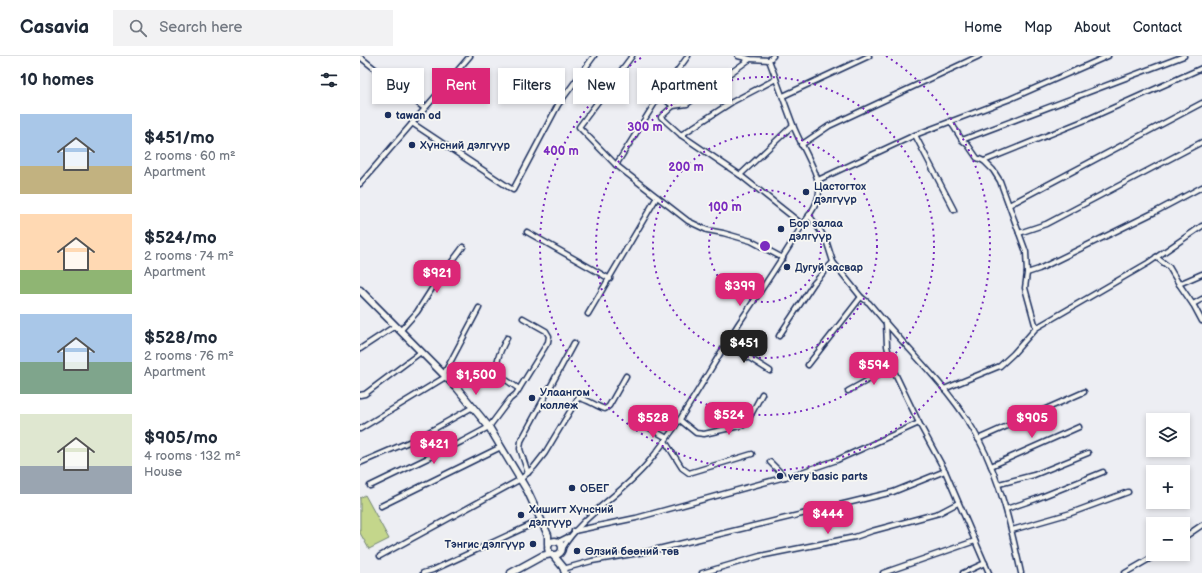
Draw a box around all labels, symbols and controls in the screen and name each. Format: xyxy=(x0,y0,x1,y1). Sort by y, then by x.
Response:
search box xyxy=(113,10,393,46)
text: Casavia xyxy=(20,16,89,39)
icon: search xyxy=(127,17,149,39)
text: Search here xyxy=(159,18,242,37)
text: Home xyxy=(964,19,1002,36)
text: Map xyxy=(1024,19,1052,36)
text: About xyxy=(1074,19,1111,36)
text: Contact xyxy=(1133,19,1182,36)
chip: Buy xyxy=(372,68,424,104)
chip: Rent xyxy=(432,68,490,104)
chip: Filters xyxy=(498,68,565,104)
chip: New xyxy=(573,68,629,104)
chip: Apartment xyxy=(637,68,732,104)
icon: filters xyxy=(318,69,340,91)
text: 10 homes xyxy=(20,70,94,90)
place label: tawan od xyxy=(395,109,441,122)
marker: tawan od xyxy=(383,110,393,120)
text: 300 m xyxy=(627,120,663,135)
text: $451/mo xyxy=(144,128,214,148)
icon: home xyxy=(52,130,100,178)
place label: Хүнсний дэлгүүр xyxy=(419,139,511,152)
marker: Хүнсний дэлгүүр xyxy=(407,140,417,150)
text: 400 m xyxy=(543,144,579,159)
text: 2 rooms · 60 m² xyxy=(144,148,236,164)
text: 200 m xyxy=(668,160,704,175)
text: Apartment xyxy=(144,164,205,180)
place label: Цастогтох дэлгүүр xyxy=(813,180,866,206)
marker: Цастогтох дэлгүүр xyxy=(801,187,811,197)
text: 100 m xyxy=(708,200,742,215)
place label: Бор залаа дэлгүүр xyxy=(788,217,843,243)
marker: Бор залаа дэлгүүр xyxy=(776,224,786,234)
text: $524/mo xyxy=(144,228,217,248)
icon: home xyxy=(52,230,100,278)
centre of rings xyxy=(758,239,772,253)
text: 2 rooms · 74 m² xyxy=(144,248,234,264)
pin: $921 xyxy=(413,260,461,294)
place label: Дугуй засвар xyxy=(795,261,864,274)
marker: Дугуй засвар xyxy=(782,262,792,272)
text: Apartment xyxy=(144,264,205,280)
text: $921 xyxy=(422,265,452,281)
pin: $399 xyxy=(716,273,764,307)
text: $399 xyxy=(724,278,756,294)
text: $528/mo xyxy=(144,328,218,348)
icon: home xyxy=(52,330,100,378)
pin: $451 xyxy=(720,330,768,364)
text: $451 xyxy=(729,335,759,351)
text: 2 rooms · 76 m² xyxy=(144,348,234,364)
pin: $594 xyxy=(850,352,898,386)
text: $594 xyxy=(858,357,890,373)
pin: $1,500 xyxy=(443,362,509,396)
text: Apartment xyxy=(144,364,205,380)
text: $1,500 xyxy=(456,367,496,383)
place label: Улаангом коллеж xyxy=(540,386,590,412)
marker: Улаангом коллеж xyxy=(527,393,537,403)
pin: $524 xyxy=(705,402,753,436)
pin: $528 xyxy=(629,405,677,439)
pin: $905 xyxy=(1008,405,1056,439)
text: $524 xyxy=(713,407,745,423)
text: $528 xyxy=(637,410,669,426)
text: $905 xyxy=(1016,410,1048,426)
map controls xyxy=(1146,413,1190,561)
button: layers xyxy=(1146,413,1190,457)
text: $905/mo xyxy=(144,428,218,448)
icon: home xyxy=(52,430,100,478)
pin: $421 xyxy=(410,431,458,465)
text: $421 xyxy=(419,436,449,452)
text: 4 rooms · 132 m² xyxy=(144,448,241,464)
text: House xyxy=(144,464,182,480)
button: + xyxy=(1146,465,1190,509)
place label: very basic parts xyxy=(787,470,868,483)
marker: very basic parts xyxy=(775,471,785,481)
place label: ОБЕГ xyxy=(580,482,610,495)
marker: ОБЕГ xyxy=(567,483,577,493)
pin: $444 xyxy=(804,501,852,535)
place label: Хишигт Хүнсний дэлгүүр xyxy=(528,503,614,529)
text: $444 xyxy=(812,506,844,522)
marker: Хишигт Хүнсний дэлгүүр xyxy=(516,510,526,520)
button: − xyxy=(1146,517,1190,561)
place label: Тэнгис дэлгүүр xyxy=(444,538,525,551)
marker: Тэнгис дэлгүүр xyxy=(528,539,538,549)
place label: Өлзий бөөний төв xyxy=(585,545,679,558)
marker: Өлзий бөөний төв xyxy=(572,546,582,556)

